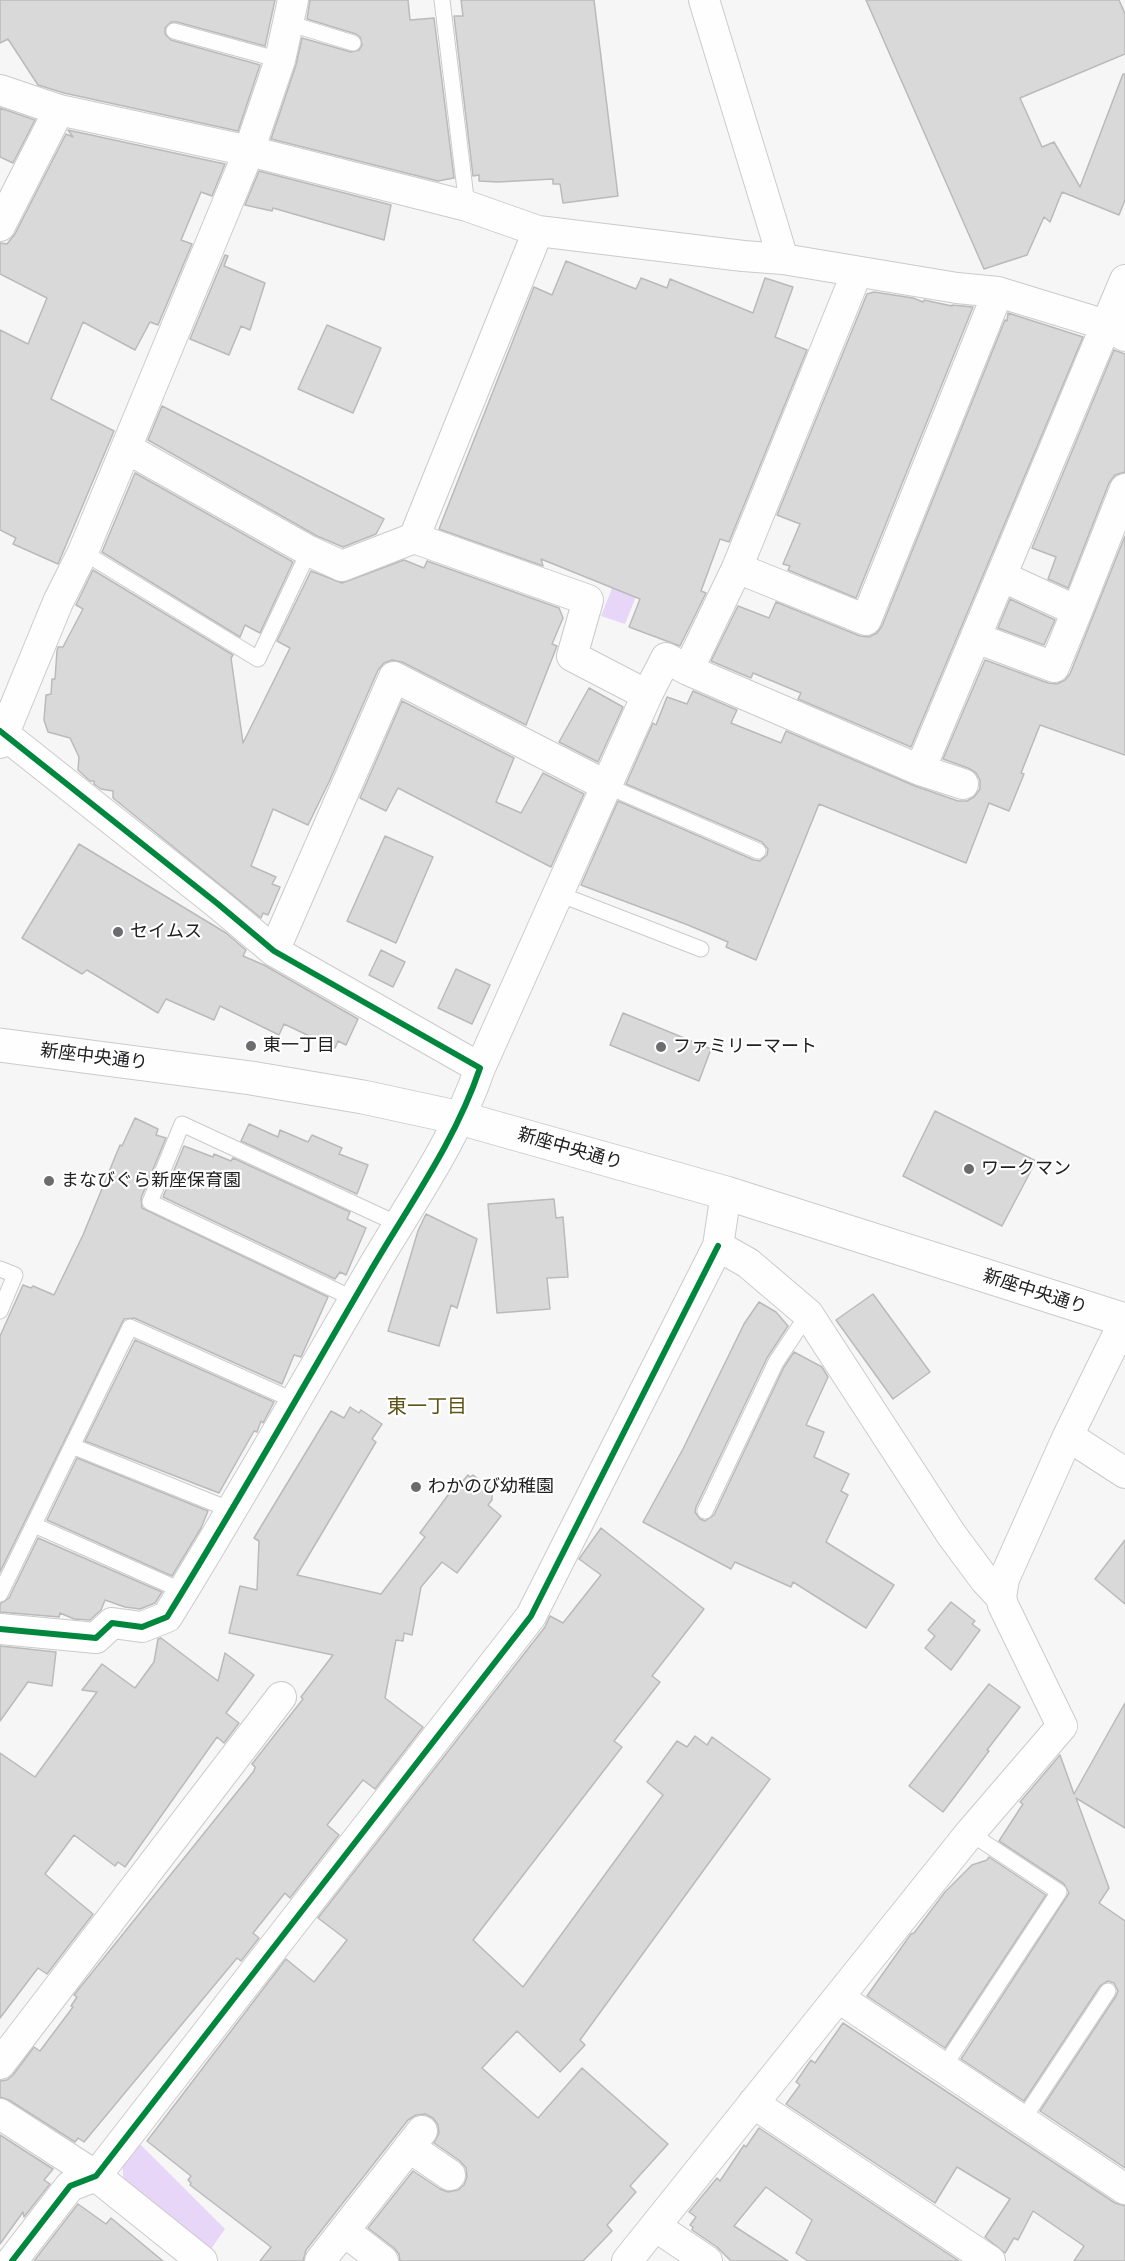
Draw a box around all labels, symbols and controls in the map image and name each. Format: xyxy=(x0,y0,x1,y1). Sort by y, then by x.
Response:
place label: セイムス xyxy=(130,921,202,943)
marker: セイムス xyxy=(111,925,125,939)
place label: 東一丁目 xyxy=(263,1035,335,1057)
place label: ファミリーマート xyxy=(673,1036,817,1058)
marker: 東一丁目 xyxy=(244,1039,258,1053)
street label: 新座中央通り xyxy=(39,1040,149,1074)
marker: ファミリーマート xyxy=(654,1040,668,1054)
street label: 新座中央通り xyxy=(515,1124,625,1174)
place label: ワークマン xyxy=(981,1158,1071,1180)
marker: ワークマン xyxy=(962,1162,976,1176)
place label: まなびぐら新座保育園 xyxy=(61,1170,241,1192)
marker: まなびぐら新座保育園 xyxy=(42,1174,56,1188)
street label: 新座中央通り xyxy=(980,1265,1090,1319)
district label: 東一丁目 xyxy=(387,1395,467,1419)
place label: わかのび幼稚園 xyxy=(428,1476,554,1498)
marker: わかのび幼稚園 xyxy=(409,1480,423,1494)

